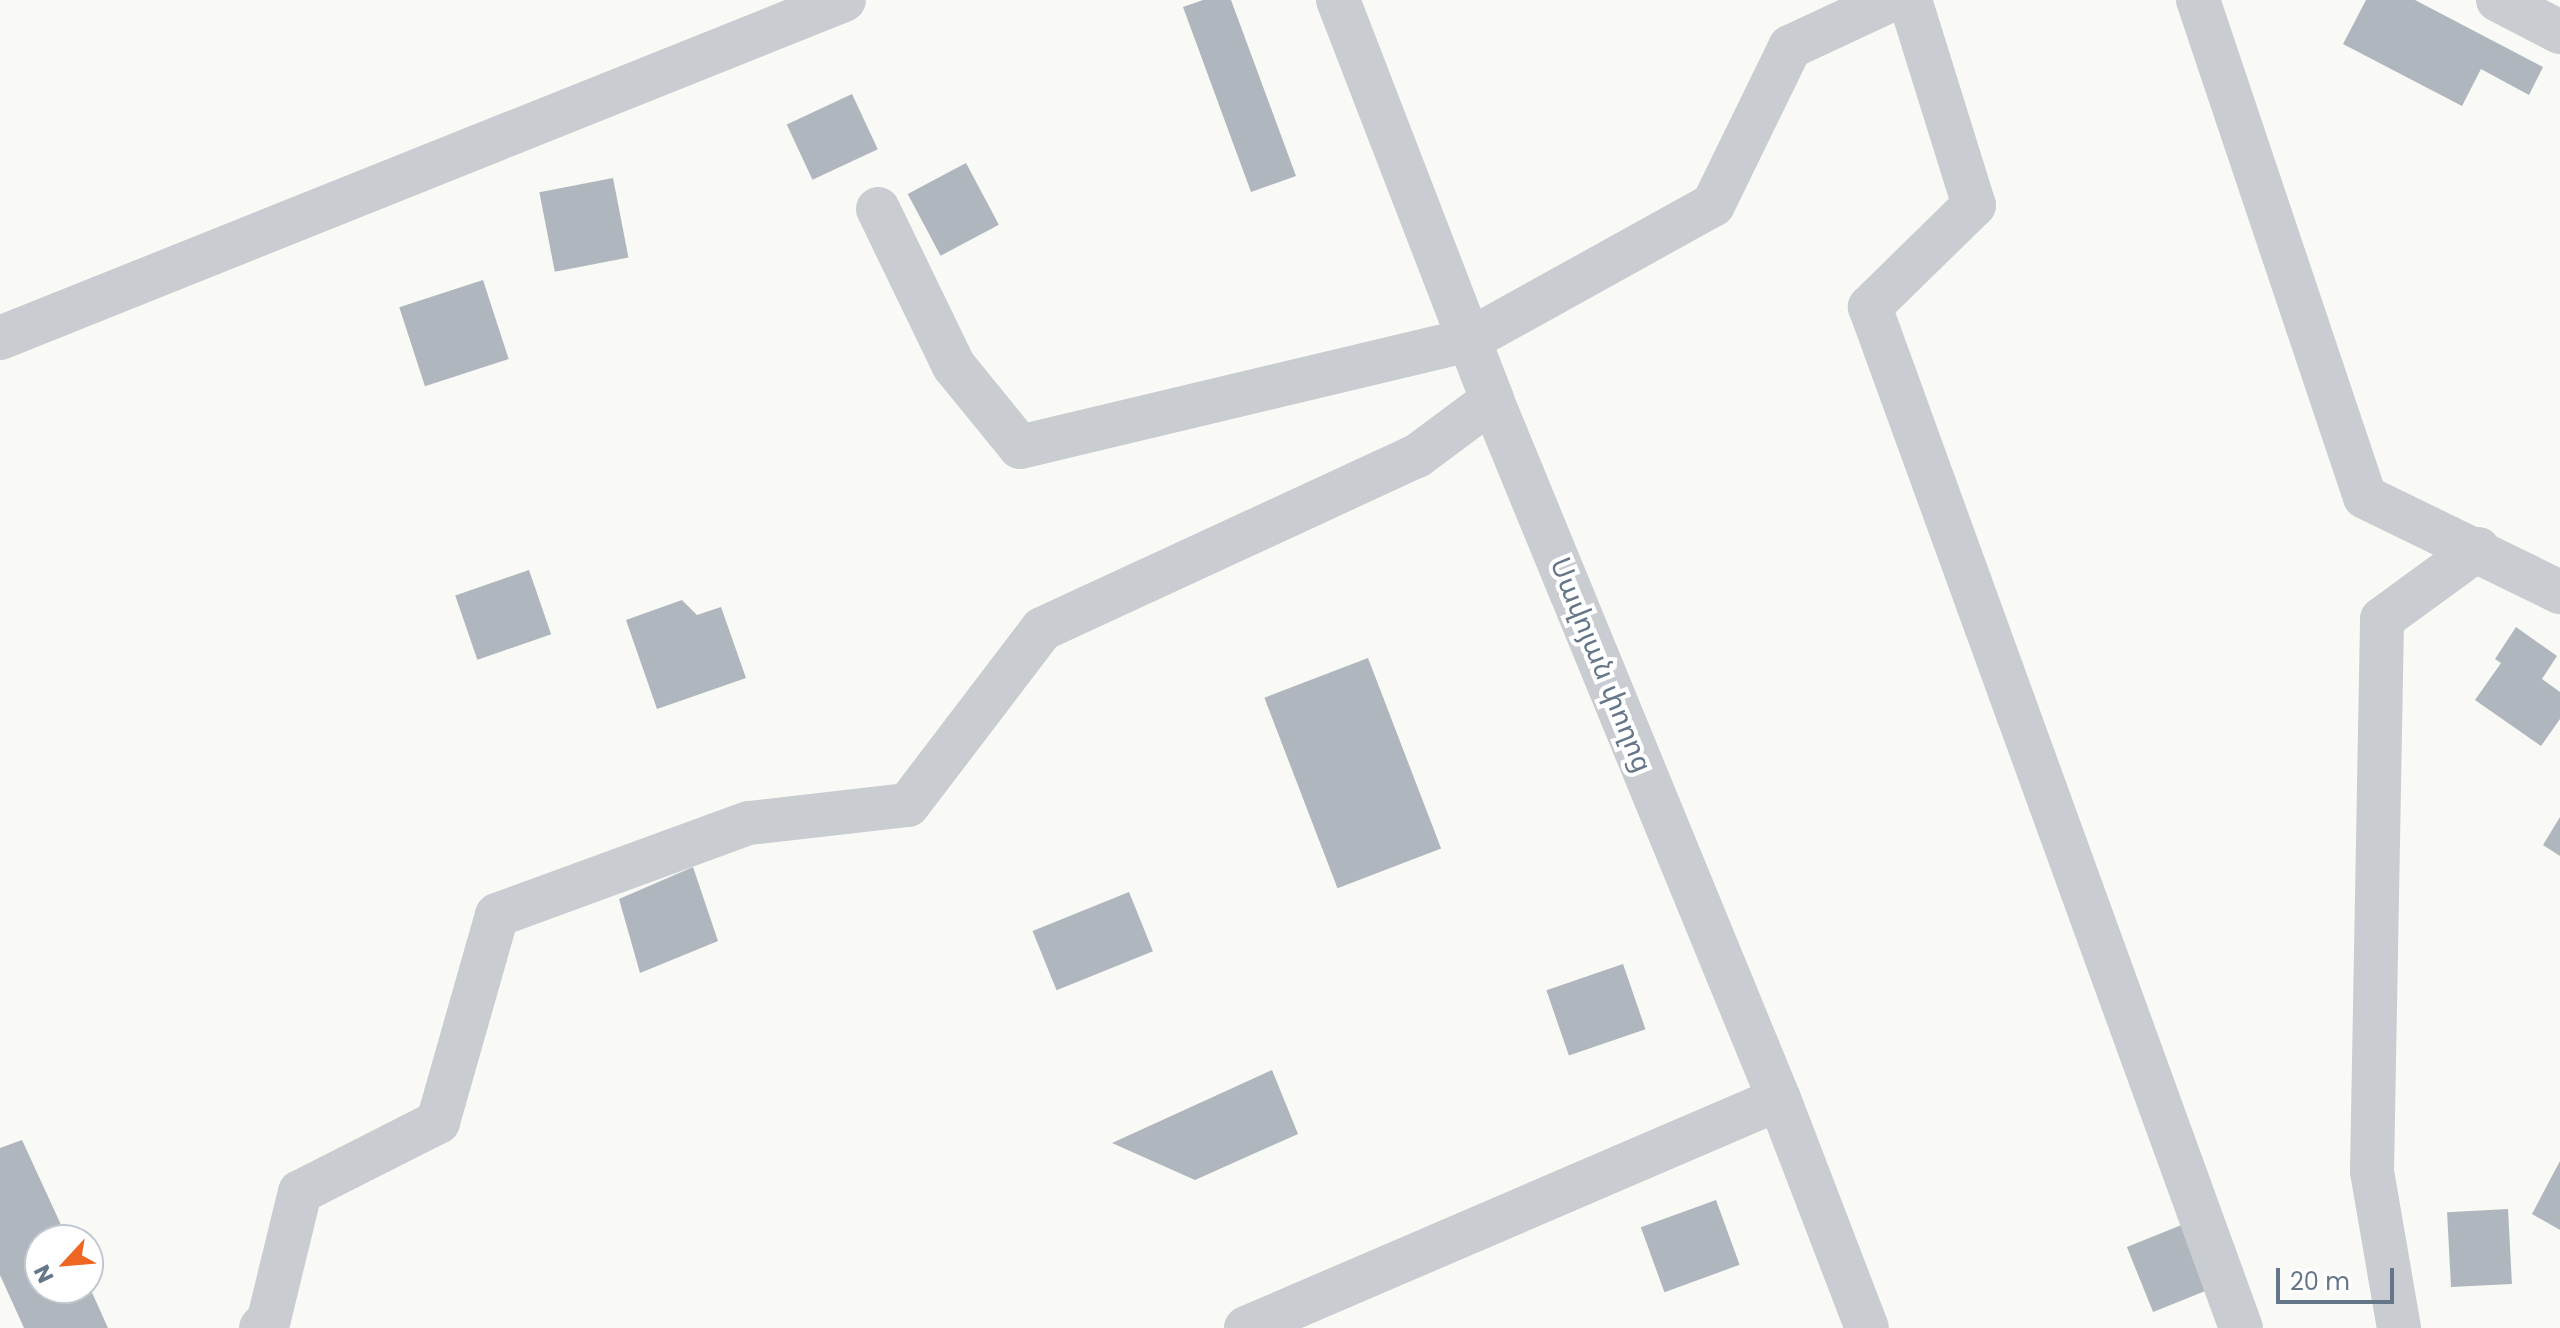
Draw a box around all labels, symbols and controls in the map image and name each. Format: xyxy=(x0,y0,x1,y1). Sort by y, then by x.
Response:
street label: Սավոյան փողոց xyxy=(1543,553,1659,777)
north arrow xyxy=(24,1224,104,1304)
scale bar xyxy=(2280,1252,2398,1302)
text: N xyxy=(26,1260,61,1288)
text: 20 m xyxy=(2290,1265,2350,1298)

